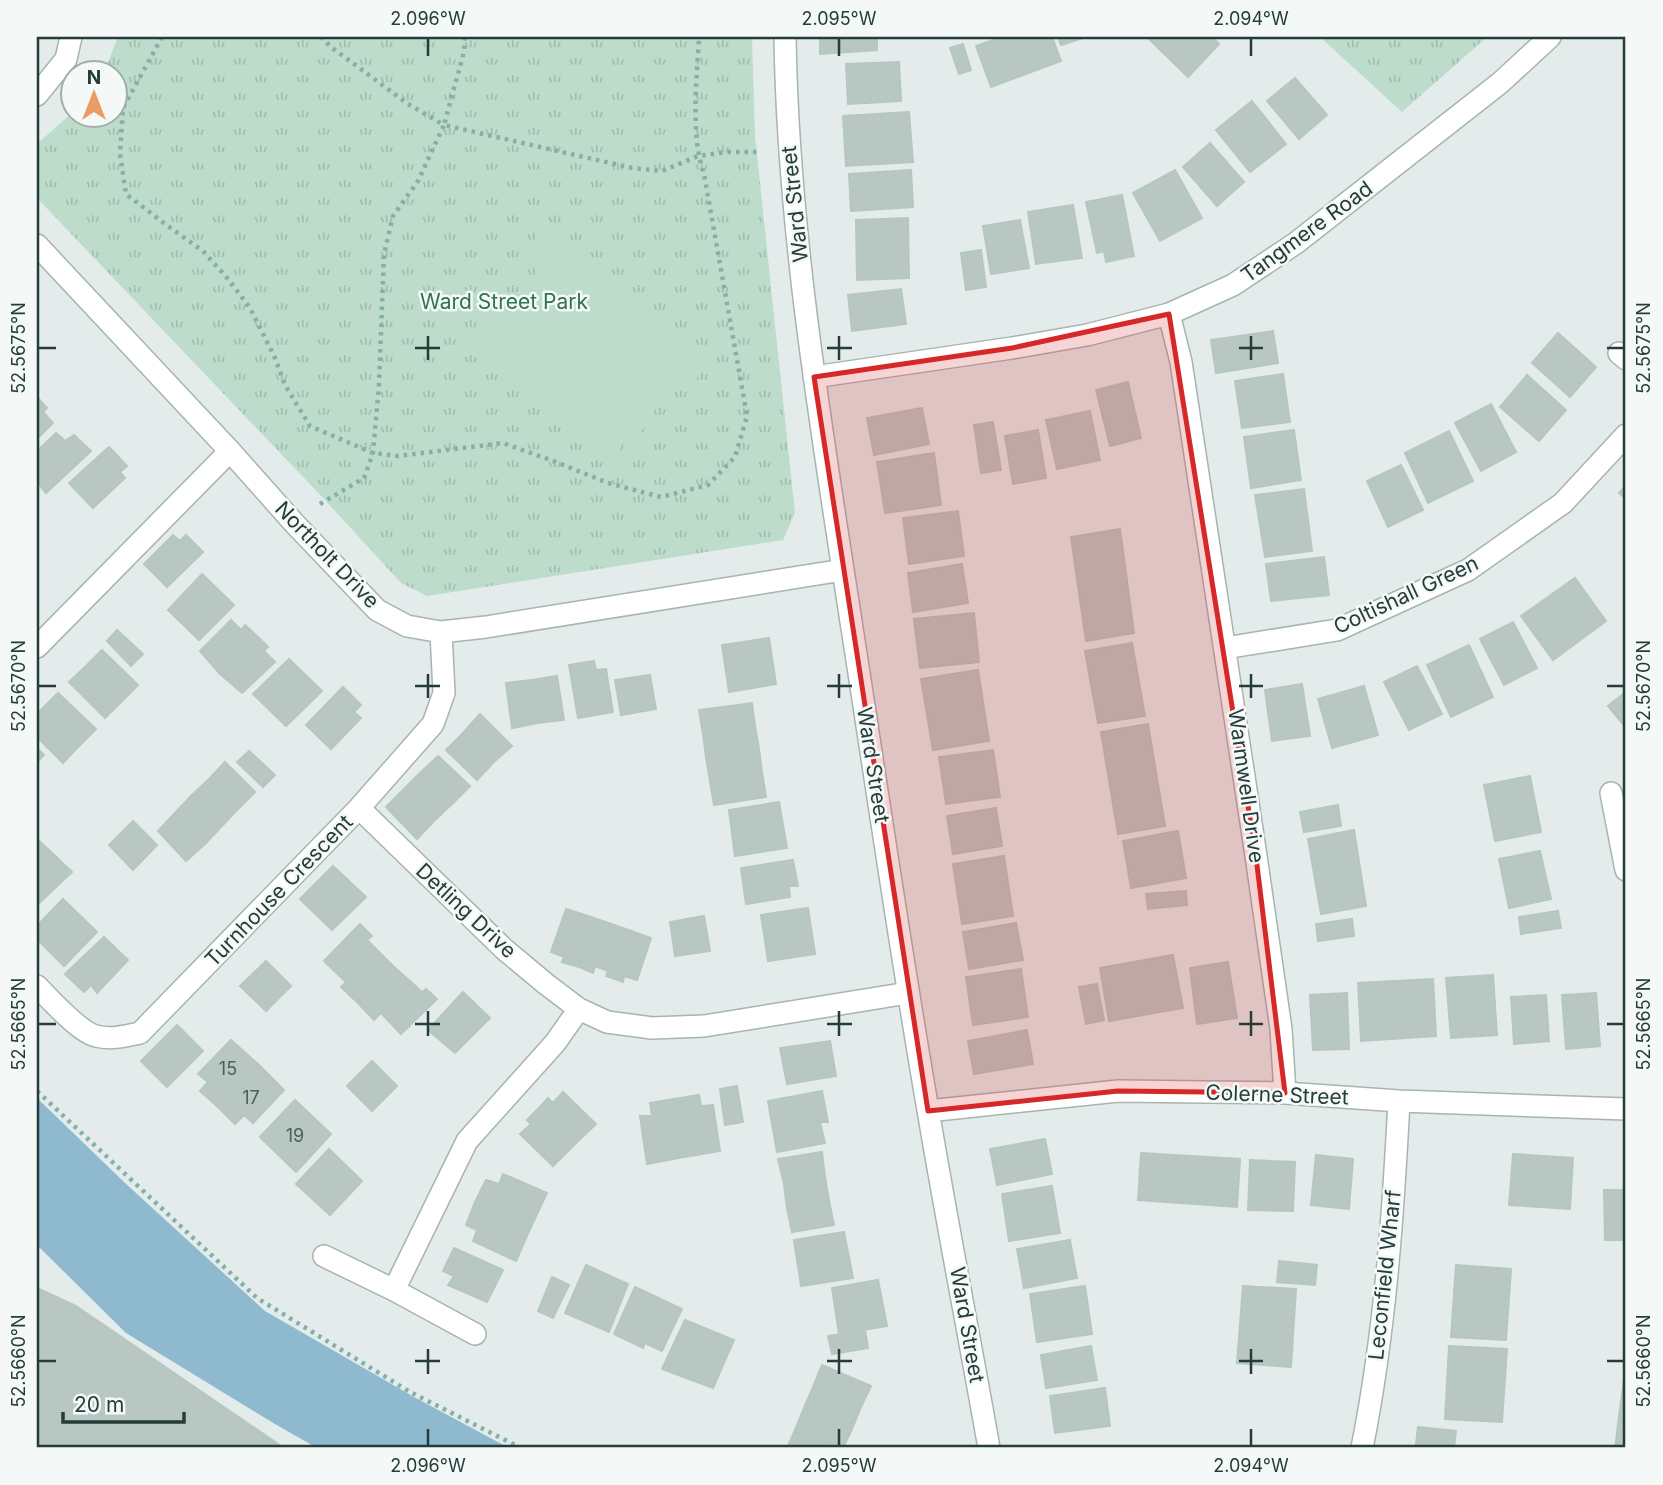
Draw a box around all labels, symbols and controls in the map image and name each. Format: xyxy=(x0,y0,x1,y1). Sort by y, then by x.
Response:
text: 2.096°W xyxy=(390,8,466,29)
text: 2.095°W xyxy=(801,8,877,29)
text: 2.094°W xyxy=(1213,8,1289,29)
north arrow xyxy=(60,60,130,130)
text: N xyxy=(87,66,101,89)
street label: Ward Street xyxy=(776,144,813,264)
street label: Tangmere Road xyxy=(1236,176,1377,288)
park label: Ward Street Park xyxy=(420,289,588,314)
text: 52.5675°N xyxy=(8,302,29,394)
text: 52.5675°N xyxy=(1633,302,1654,394)
street label: Northolt Drive xyxy=(270,496,385,613)
street label: Coltishall Green xyxy=(1329,550,1482,639)
text: 52.5670°N xyxy=(8,640,29,732)
text: 52.5670°N xyxy=(1633,640,1654,732)
street label: Ward Street xyxy=(852,705,895,825)
street label: Warmwell Drive xyxy=(1223,707,1270,865)
street label: Turnhouse Crescent xyxy=(200,809,358,972)
street label: Detling Drive xyxy=(411,858,522,963)
text: 52.5665°N xyxy=(8,978,29,1070)
text: 52.5665°N xyxy=(1633,978,1654,1070)
house number: 15 xyxy=(219,1058,237,1079)
street label: Colerne Street xyxy=(1205,1080,1349,1109)
house number: 17 xyxy=(242,1087,260,1108)
house number: 19 xyxy=(286,1125,304,1146)
street label: Leconfield Wharf xyxy=(1363,1188,1406,1361)
street label: Ward Street xyxy=(945,1265,990,1385)
text: 52.5660°N xyxy=(8,1314,29,1408)
text: 52.5660°N xyxy=(1633,1314,1654,1408)
scale bar xyxy=(63,1380,184,1424)
text: 20 m xyxy=(74,1392,124,1417)
text: 2.096°W xyxy=(390,1455,466,1476)
text: 2.095°W xyxy=(801,1455,877,1476)
text: 2.094°W xyxy=(1213,1455,1289,1476)

